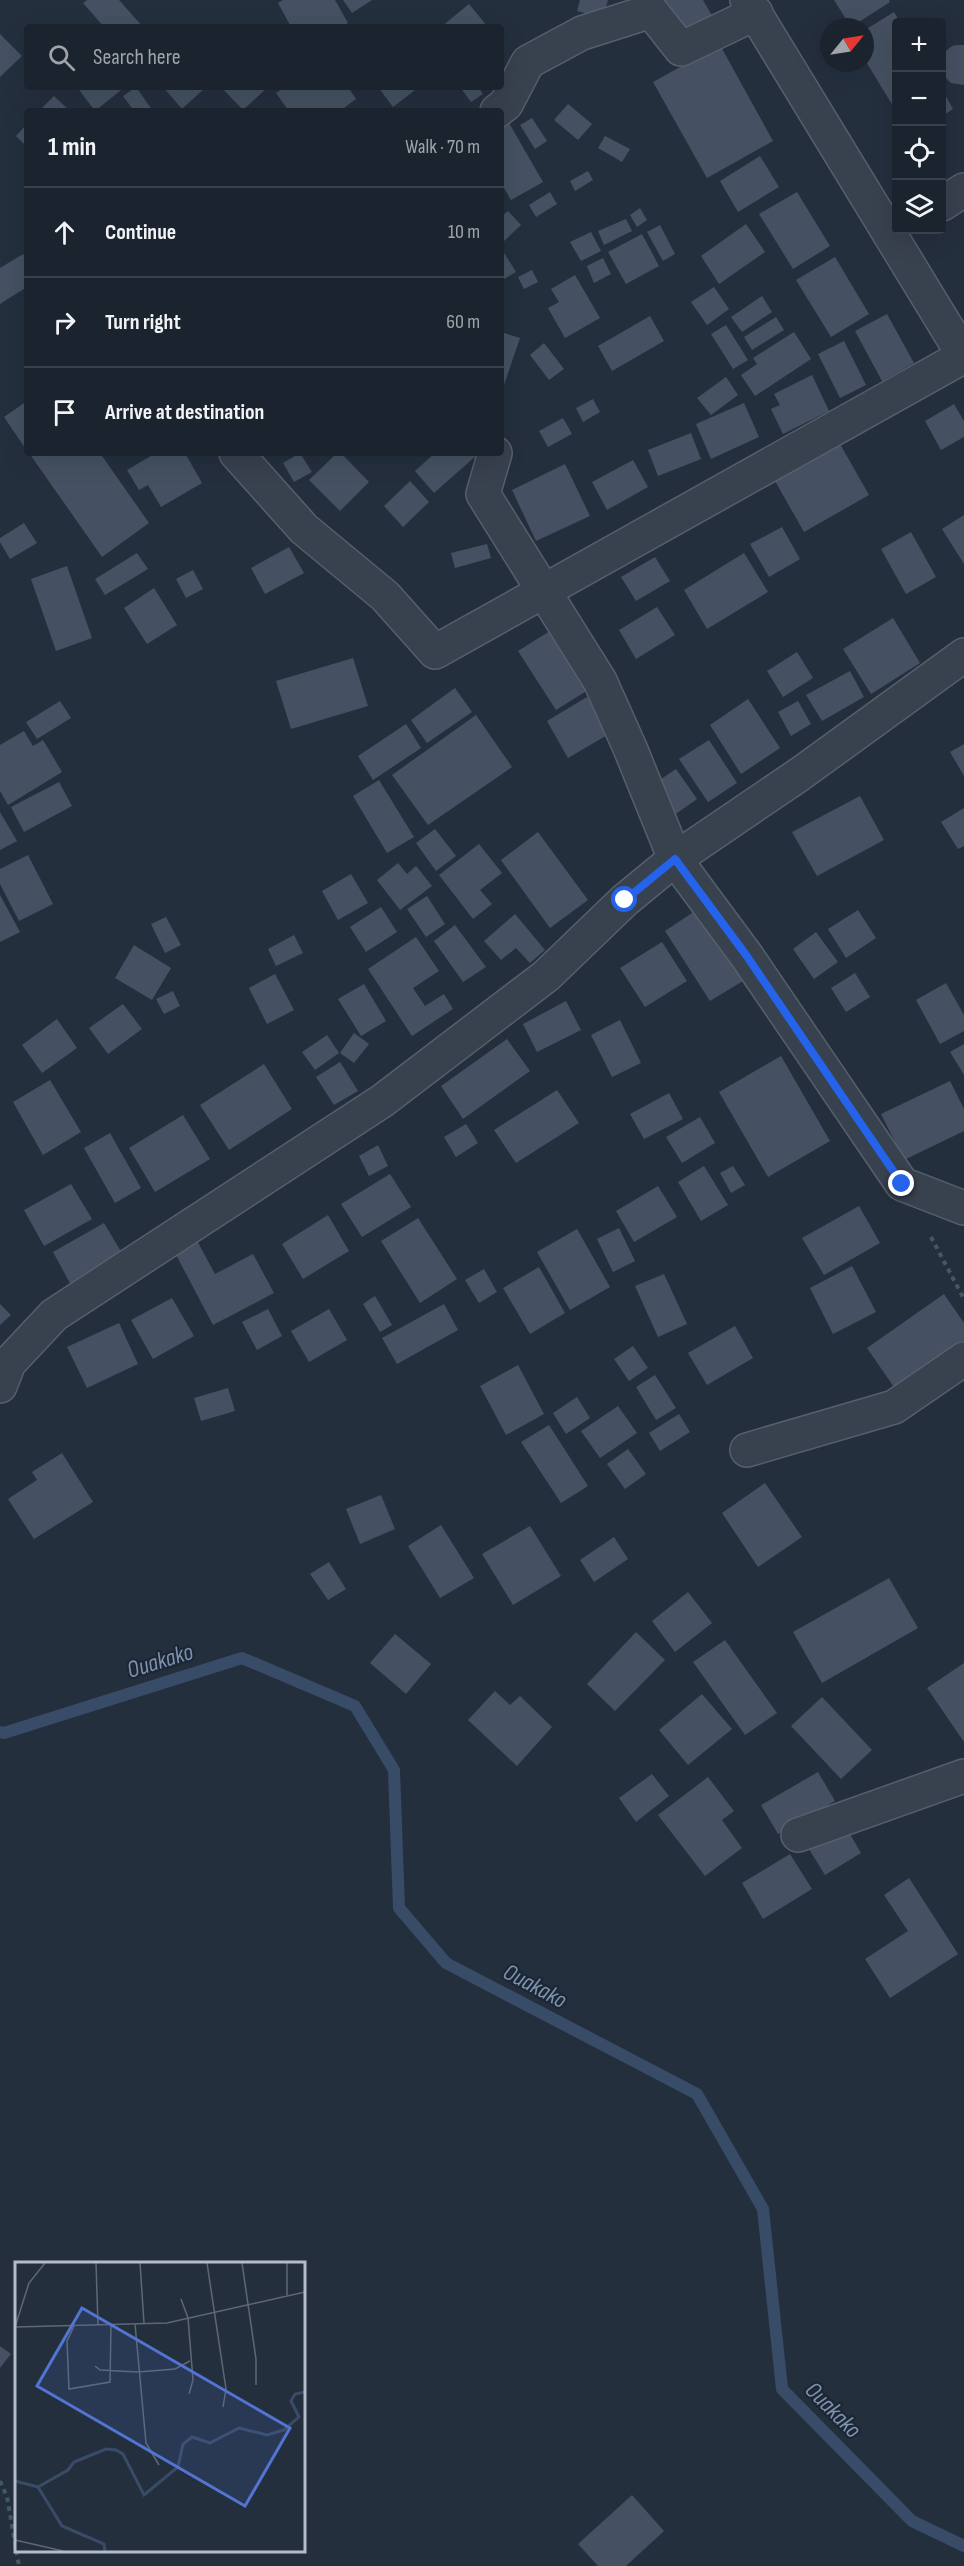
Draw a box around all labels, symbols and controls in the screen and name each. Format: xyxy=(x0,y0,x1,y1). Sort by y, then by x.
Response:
north arrow xyxy=(820,18,874,72)
map controls xyxy=(892,18,946,234)
button: + xyxy=(892,18,946,72)
search box xyxy=(24,24,504,90)
icon: search xyxy=(45,41,78,74)
text: Search here xyxy=(93,44,180,71)
button: − xyxy=(892,72,946,126)
button: locate xyxy=(892,126,946,180)
text: 1 min xyxy=(48,132,96,163)
text: Walk · 70 m xyxy=(405,135,480,159)
button: layers xyxy=(892,180,946,234)
icon: ahead xyxy=(48,216,81,249)
text: Continue xyxy=(105,219,176,246)
text: 10 m xyxy=(448,220,480,244)
icon: right xyxy=(48,306,81,339)
text: Turn right xyxy=(105,309,181,336)
text: 60 m xyxy=(446,310,480,334)
icon: arrive xyxy=(48,396,81,429)
text: Arrive at destination xyxy=(105,399,264,426)
route start xyxy=(611,886,637,912)
route end xyxy=(888,1170,914,1196)
water label: Ouakako xyxy=(123,1637,197,1685)
water label: Ouakako xyxy=(498,1957,572,2015)
inset map xyxy=(15,2262,304,2551)
water label: Ouakako xyxy=(799,2376,867,2444)

